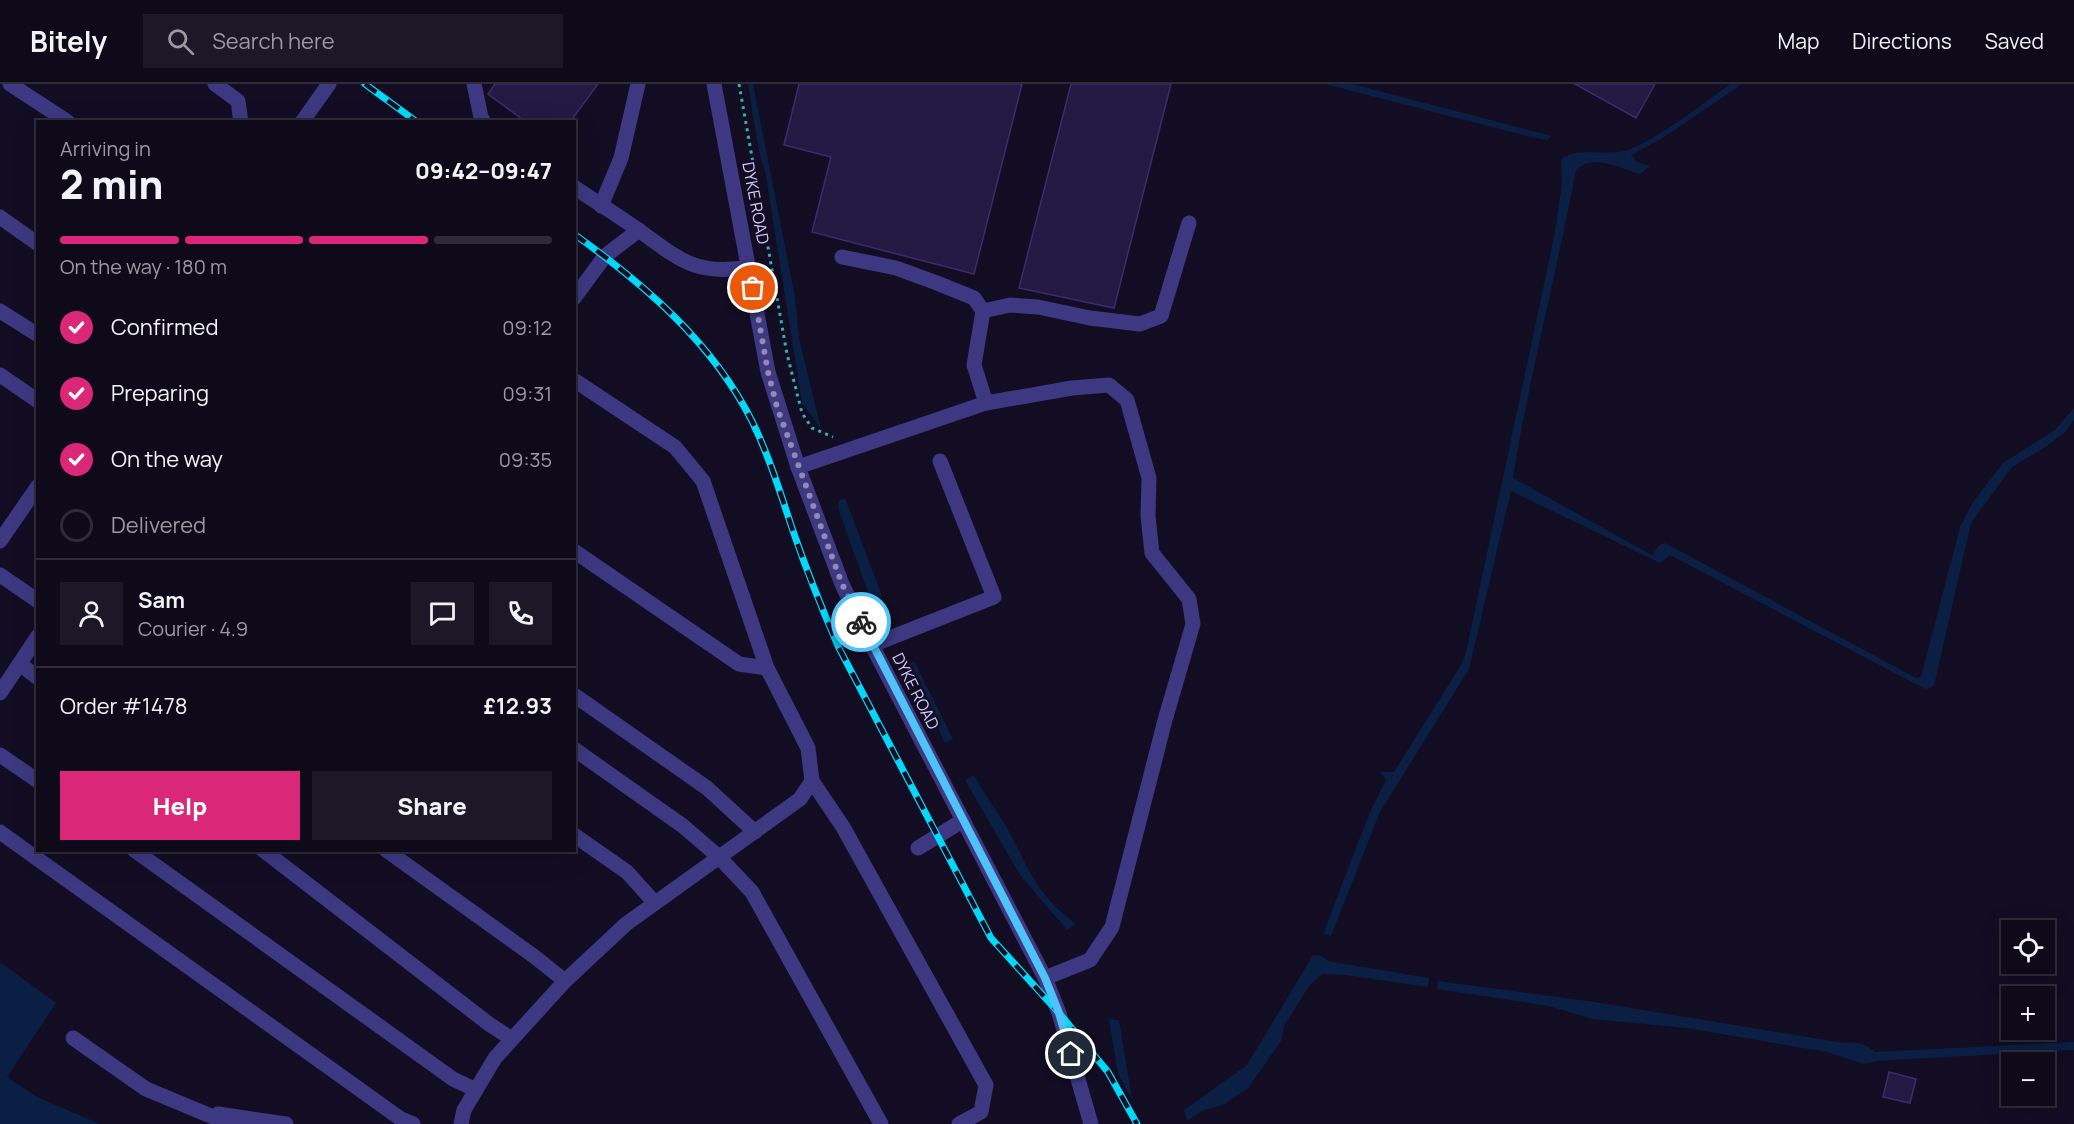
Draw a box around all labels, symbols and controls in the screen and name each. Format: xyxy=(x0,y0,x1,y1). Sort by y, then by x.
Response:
search box xyxy=(143,14,563,68)
text: Bitely xyxy=(30,22,107,60)
icon: search xyxy=(164,25,197,58)
text: Search here xyxy=(212,26,335,56)
text: Map xyxy=(1778,27,1819,55)
text: Directions xyxy=(1852,27,1952,55)
text: Saved xyxy=(1985,27,2044,55)
text: Arriving in xyxy=(60,135,151,162)
text: 09:42–09:47 xyxy=(415,156,552,186)
text: 2 min xyxy=(60,157,163,211)
street label: DYKE ROAD xyxy=(737,160,775,246)
text: On the way · 180 m xyxy=(60,253,227,280)
pin xyxy=(727,262,778,313)
icon: bag xyxy=(736,271,769,304)
icon: check xyxy=(60,311,93,344)
text: Confirmed xyxy=(111,312,219,342)
text: 09:12 xyxy=(502,314,552,341)
icon: check xyxy=(60,377,93,410)
text: Preparing xyxy=(111,378,209,408)
text: 09:31 xyxy=(503,380,552,407)
icon: check xyxy=(60,443,93,476)
text: On the way xyxy=(111,444,223,474)
text: 09:35 xyxy=(499,446,552,473)
text: Delivered xyxy=(111,510,206,540)
button: person xyxy=(60,582,123,645)
button: chat xyxy=(411,582,474,645)
button: phone xyxy=(489,582,552,645)
text: Sam xyxy=(138,585,185,615)
courier xyxy=(831,592,891,652)
icon: bike xyxy=(845,606,878,639)
text: Courier · 4.9 xyxy=(138,615,248,642)
street label: DYKE ROAD xyxy=(887,649,945,733)
text: Order #1478 xyxy=(60,691,187,721)
text: £12.93 xyxy=(484,691,552,721)
button: Help xyxy=(60,771,300,840)
button: Share xyxy=(312,771,552,840)
map controls xyxy=(2001,920,2055,1106)
button: locate xyxy=(2001,920,2055,974)
button: + xyxy=(2001,986,2055,1040)
pin xyxy=(1045,1028,1096,1079)
icon: home xyxy=(1054,1037,1087,1070)
button: − xyxy=(2001,1052,2055,1106)

